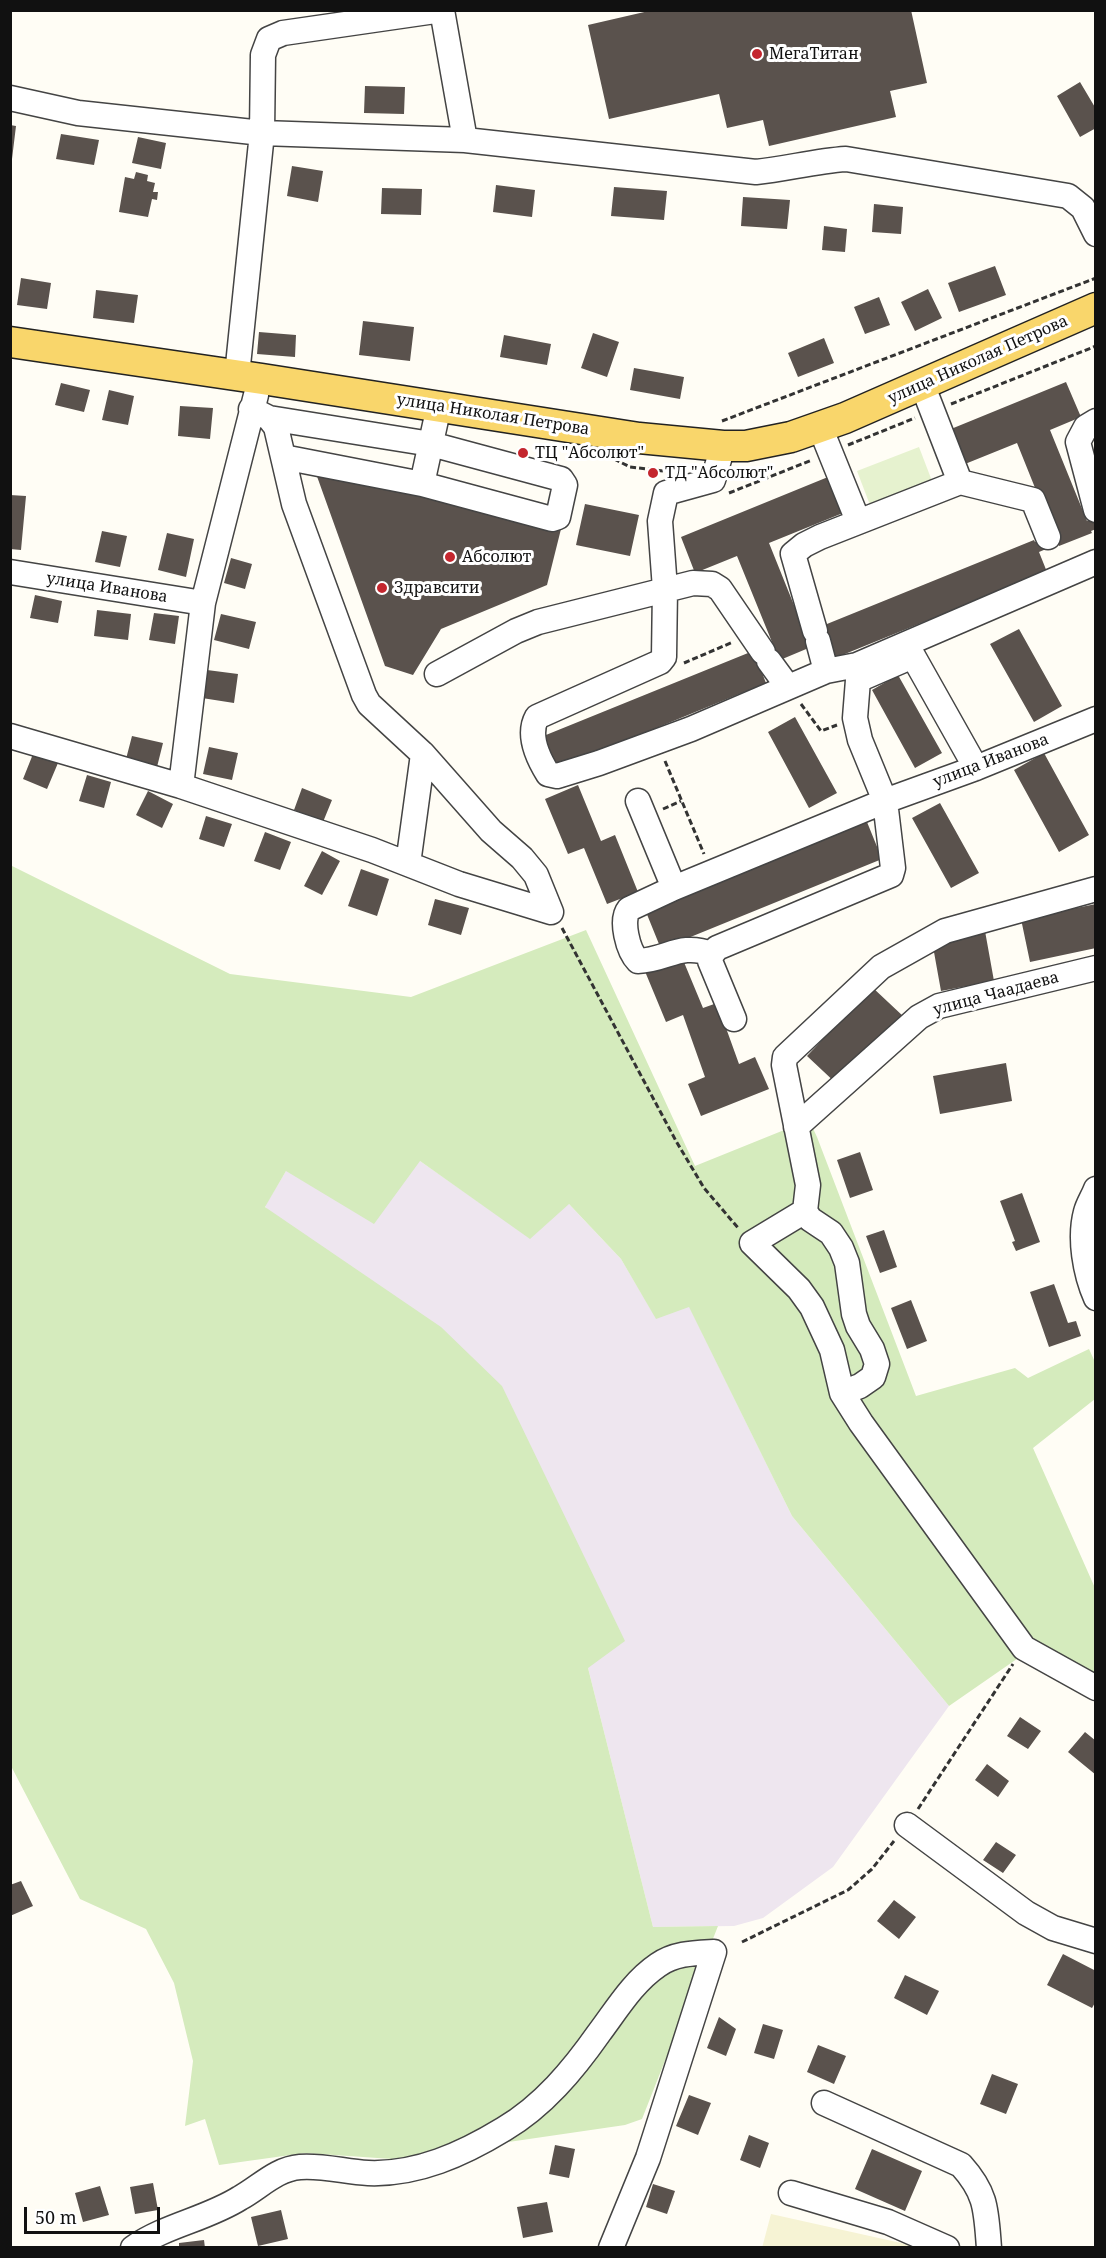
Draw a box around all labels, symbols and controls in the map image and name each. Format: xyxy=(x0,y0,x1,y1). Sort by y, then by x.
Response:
place label: МегаТитан xyxy=(769,44,859,64)
marker: МегаТитан xyxy=(750,47,764,61)
street label: улица Николая Петрова xyxy=(885,312,1071,408)
street label: улица Николая Петрова xyxy=(395,390,591,440)
place label: ТЦ "Абсолют" xyxy=(535,443,644,463)
marker: ТЦ "Абсолют" xyxy=(516,446,530,460)
place label: ТД "Абсолют" xyxy=(665,463,773,483)
marker: ТД "Абсолют" xyxy=(646,466,660,480)
place label: Абсолют xyxy=(462,547,531,567)
marker: Абсолют xyxy=(443,550,457,564)
street label: улица Иванова xyxy=(45,569,169,607)
place label: Здравсити xyxy=(394,578,479,598)
marker: Здравсити xyxy=(375,581,389,595)
street label: улица Иванова xyxy=(930,730,1052,792)
street label: улица Чаадаева xyxy=(931,968,1061,1020)
scale bar xyxy=(27,2195,164,2233)
text: 50 m xyxy=(35,2205,77,2229)

